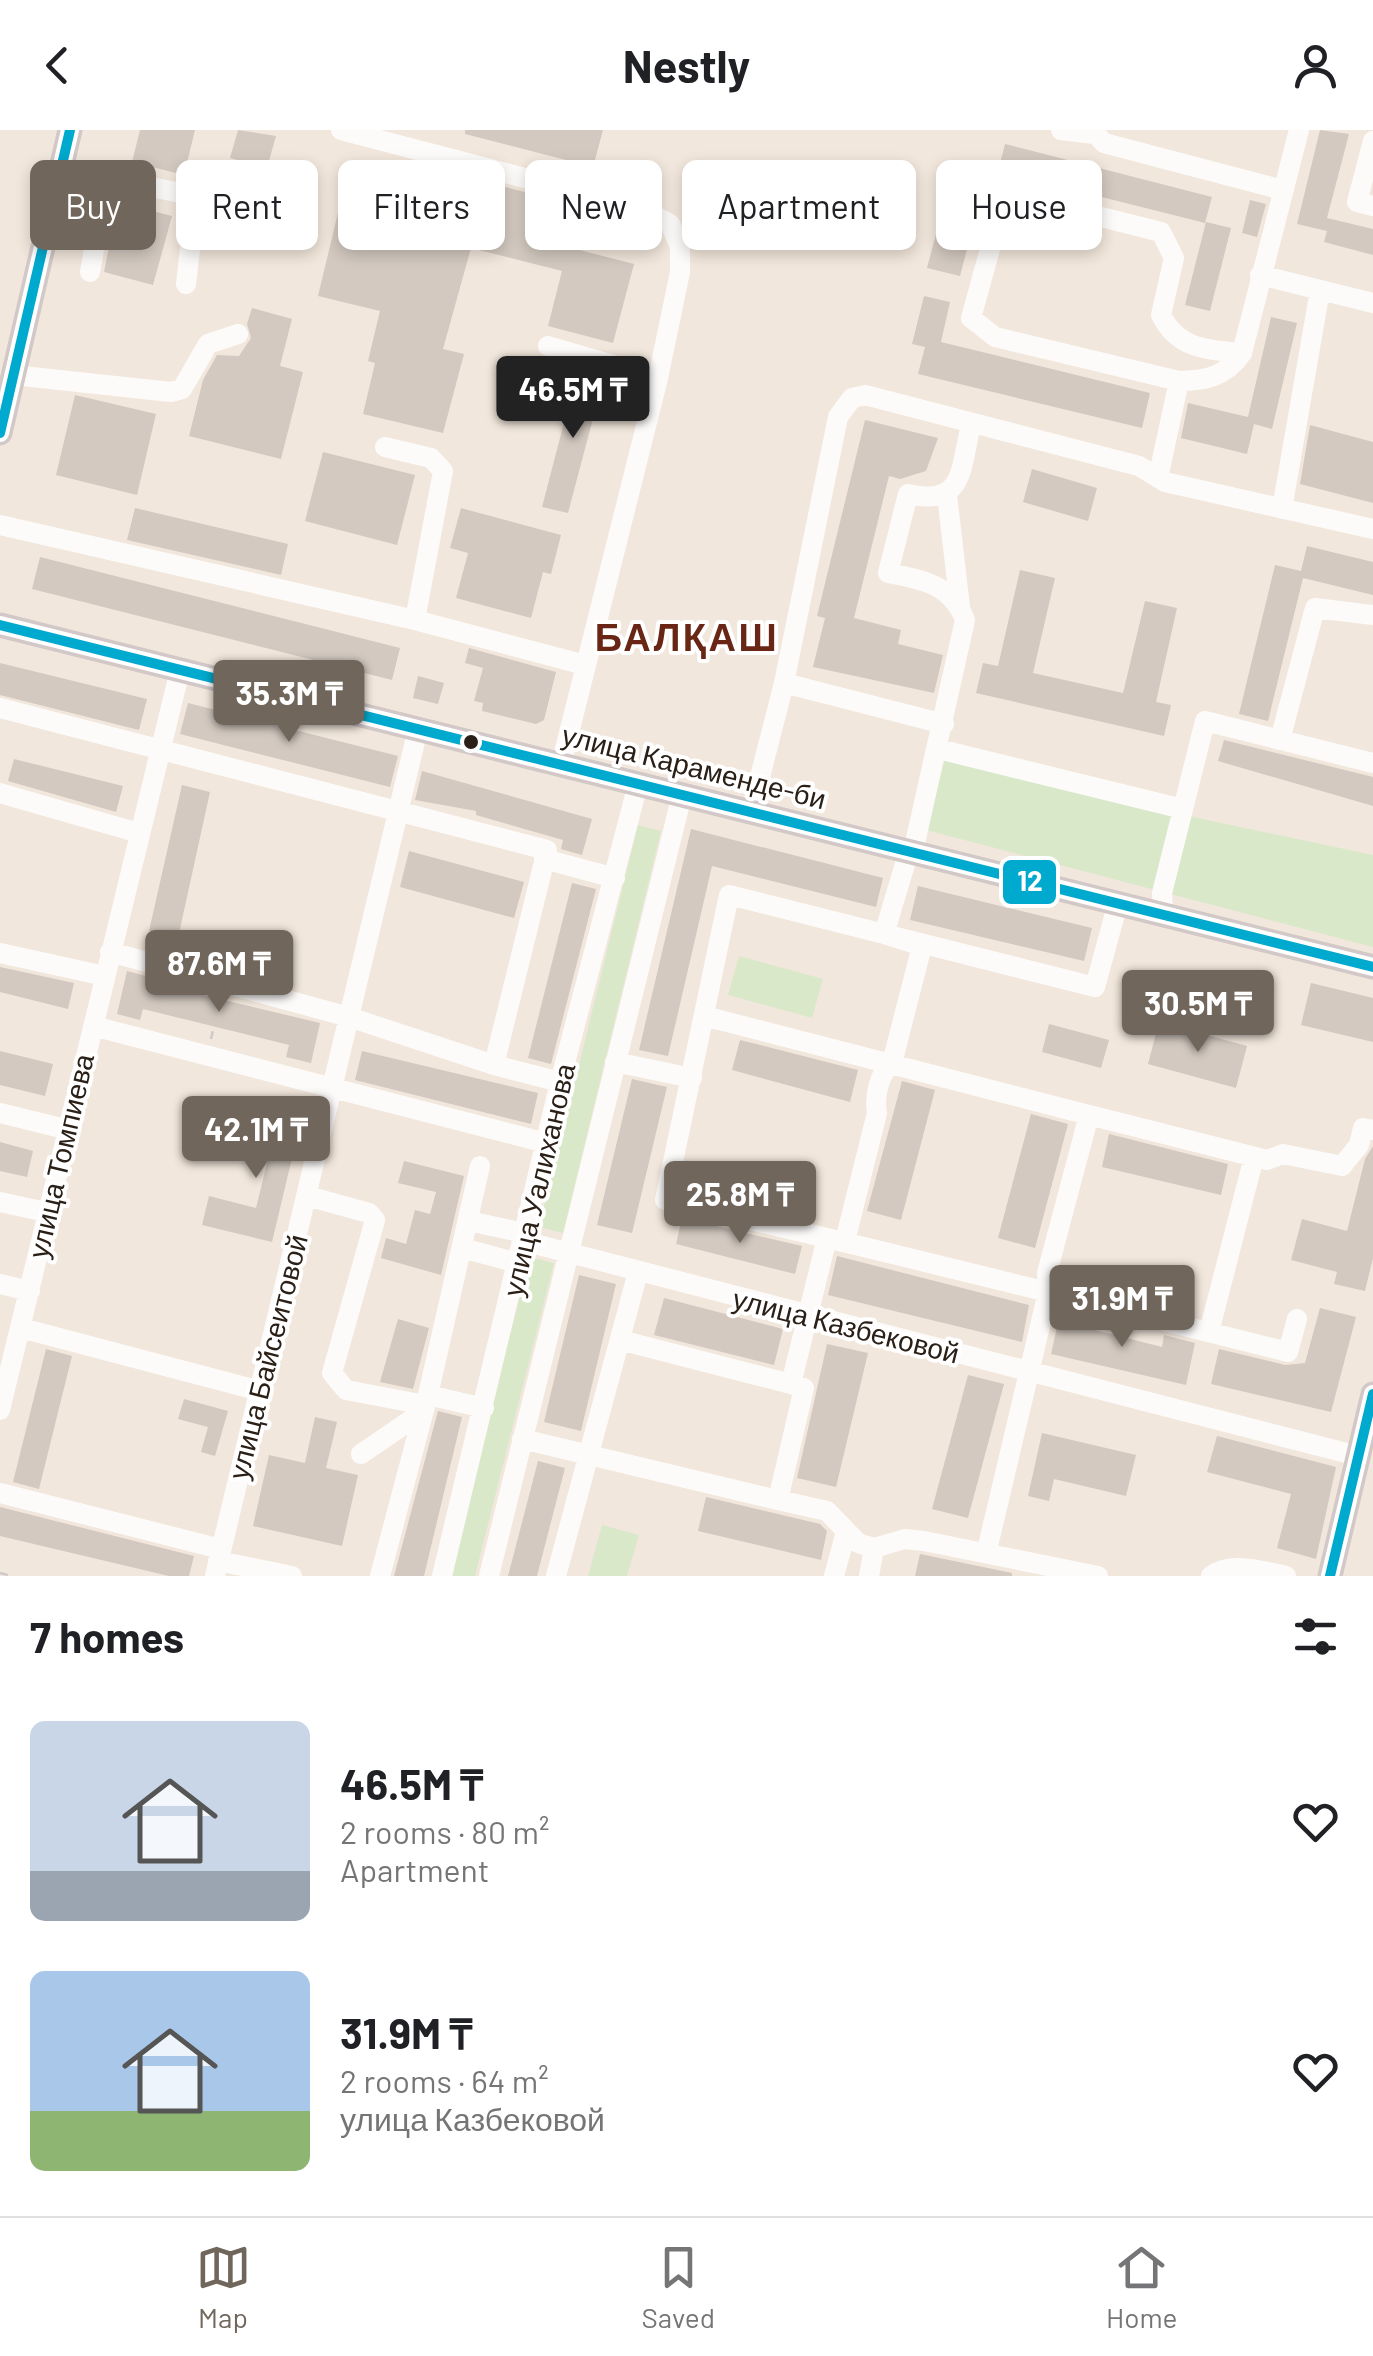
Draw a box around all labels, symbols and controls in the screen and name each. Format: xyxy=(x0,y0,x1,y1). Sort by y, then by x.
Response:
icon: back xyxy=(30,38,85,93)
text: Nestly xyxy=(623,38,750,92)
icon: person xyxy=(1288,38,1343,93)
chip: Buy xyxy=(30,160,156,250)
chip: Rent xyxy=(176,160,318,250)
chip: Filters xyxy=(338,160,505,250)
chip: New xyxy=(525,160,662,250)
chip: Apartment xyxy=(682,160,916,250)
chip: House xyxy=(936,160,1102,250)
pin: 46.5M ₸ xyxy=(481,356,665,441)
text: 46.5M ₸ xyxy=(518,369,628,407)
district label: БАЛҚАШ xyxy=(595,613,779,659)
pin: 35.3M ₸ xyxy=(197,660,381,745)
text: 35.3M ₸ xyxy=(235,673,343,711)
street label: улица Караменде-би xyxy=(559,717,830,815)
unlabelled marker xyxy=(461,732,481,752)
line badge: 12 xyxy=(1001,858,1058,906)
text: 12 xyxy=(1017,863,1043,897)
pin: 87.6M ₸ xyxy=(127,930,311,1015)
text: 87.6M ₸ xyxy=(167,943,271,981)
pin: 30.5M ₸ xyxy=(1106,970,1290,1055)
text: 30.5M ₸ xyxy=(1144,983,1252,1021)
street label: улица Томпиева xyxy=(20,1050,100,1261)
street label: улица Уалиханова xyxy=(495,1059,581,1300)
pin: 42.1M ₸ xyxy=(164,1096,348,1181)
text: 42.1M ₸ xyxy=(204,1109,308,1147)
pin: 25.8M ₸ xyxy=(648,1161,832,1246)
text: 25.8M ₸ xyxy=(686,1174,794,1212)
street label: улица Байсеитовой xyxy=(220,1231,314,1483)
pin: 31.9M ₸ xyxy=(1030,1265,1214,1350)
text: 31.9M ₸ xyxy=(1072,1278,1172,1316)
street label: улица Казбековой xyxy=(730,1280,963,1370)
icon: filters xyxy=(1288,1609,1343,1664)
text: 7 homes xyxy=(30,1611,184,1661)
text: 46.5M ₸ xyxy=(340,1758,483,1808)
icon: home xyxy=(110,1761,230,1881)
icon: heart xyxy=(1288,1794,1343,1849)
text: 2 rooms · 80 m² xyxy=(340,1812,549,1850)
text: Apartment xyxy=(340,1850,489,1888)
text: 31.9M ₸ xyxy=(340,2007,472,2057)
icon: home xyxy=(110,2011,230,2131)
icon: heart xyxy=(1288,2044,1343,2099)
text: 2 rooms · 64 m² xyxy=(340,2061,549,2099)
text: улица Казбековой xyxy=(340,2099,605,2137)
tab: Map xyxy=(196,2240,251,2334)
tab: Saved xyxy=(642,2240,715,2334)
tab: Home xyxy=(1106,2240,1177,2334)

